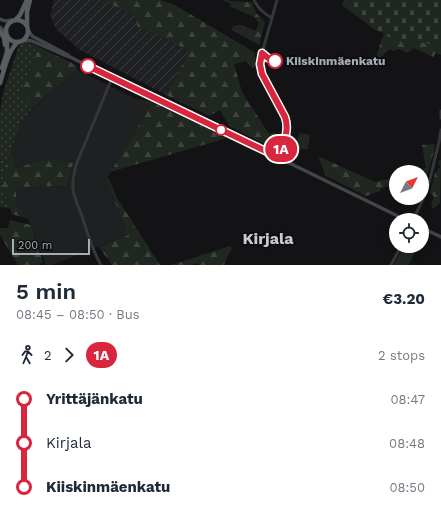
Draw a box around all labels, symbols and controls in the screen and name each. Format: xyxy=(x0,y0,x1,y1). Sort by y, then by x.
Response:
marker: Kiiskinmäenkatu xyxy=(267,53,283,69)
place label: Kiiskinmäenkatu xyxy=(286,54,385,68)
unlabelled marker xyxy=(80,58,96,74)
unlabelled marker xyxy=(215,124,227,136)
line badge: 1A xyxy=(263,136,299,162)
text: 1A xyxy=(273,141,289,157)
north arrow xyxy=(389,165,429,205)
map controls xyxy=(389,165,429,253)
button: locate xyxy=(389,213,429,253)
district label: Kirjala xyxy=(242,229,294,248)
scale bar xyxy=(12,237,90,256)
text: 200 m xyxy=(18,239,52,252)
text: 5 min xyxy=(16,279,76,304)
text: €3.20 xyxy=(383,290,425,308)
text: 08:45 – 08:50 · Bus xyxy=(16,307,140,322)
icon: walk xyxy=(16,344,38,366)
icon: forward xyxy=(58,344,80,366)
text: 1A xyxy=(94,347,109,363)
text: 2 xyxy=(44,348,52,363)
text: 2 stops xyxy=(378,348,425,363)
text: Yrittäjänkatu xyxy=(46,390,143,408)
text: 08:47 xyxy=(390,392,425,407)
text: Kirjala xyxy=(46,434,92,452)
text: 08:48 xyxy=(389,436,425,451)
text: Kiiskinmäenkatu xyxy=(46,478,170,496)
text: 08:50 xyxy=(389,480,425,495)

